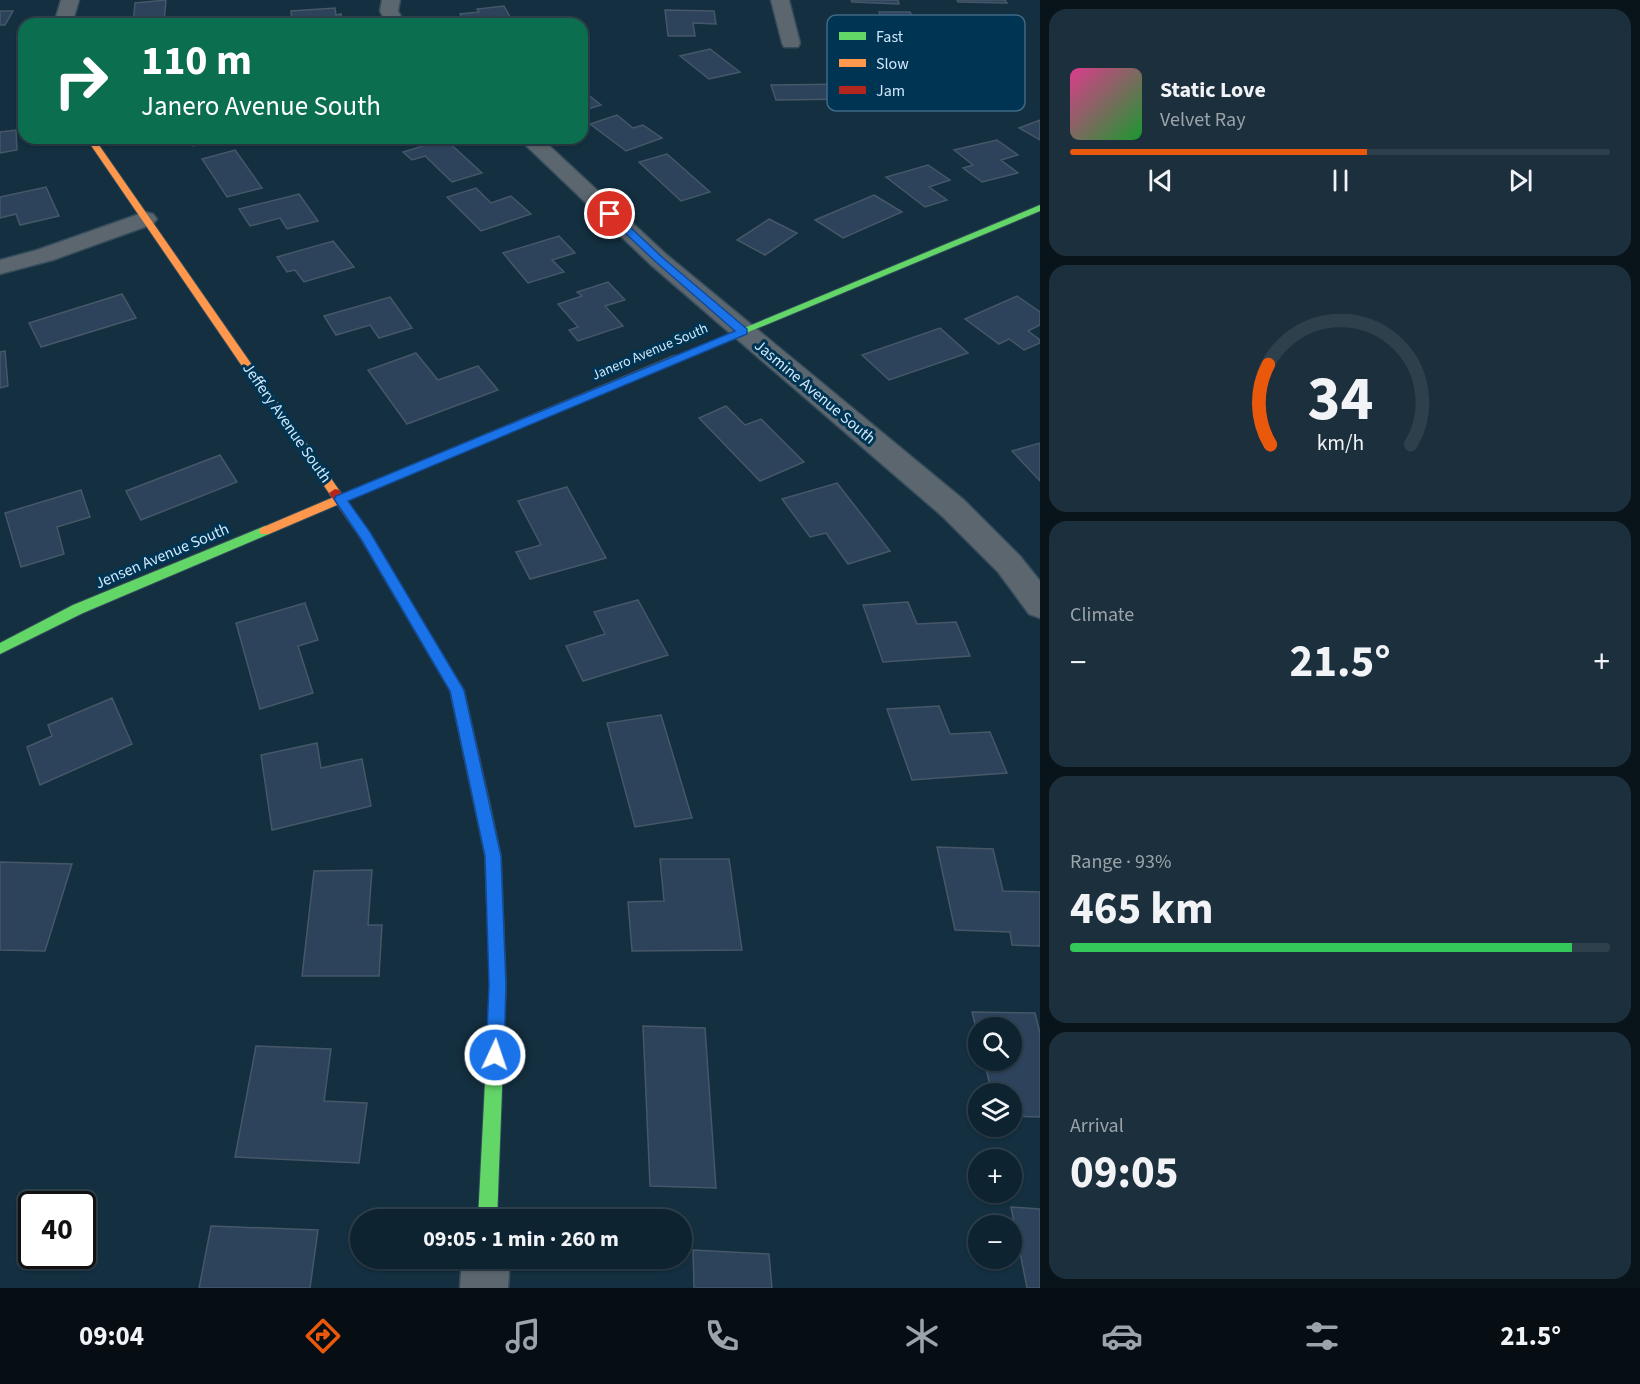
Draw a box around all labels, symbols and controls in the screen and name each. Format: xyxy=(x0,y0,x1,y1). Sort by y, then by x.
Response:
legend xyxy=(827,15,1025,111)
text: Fast xyxy=(876,26,904,48)
text: 110 m xyxy=(141,31,252,91)
icon: right xyxy=(42,42,120,120)
text: Slow xyxy=(876,53,909,75)
text: Static Love xyxy=(1160,74,1266,106)
text: Jam xyxy=(876,80,905,102)
text: Janero Avenue South xyxy=(141,87,381,126)
text: Velvet Ray xyxy=(1160,106,1246,134)
icon: previous xyxy=(1144,164,1177,197)
icon: pause xyxy=(1324,164,1357,197)
icon: next xyxy=(1504,164,1537,197)
pin xyxy=(584,188,635,239)
icon: arrive xyxy=(593,197,626,230)
street label: Janero Avenue South xyxy=(589,318,711,386)
street label: Jasmine Avenue South xyxy=(750,335,880,449)
text: 34 xyxy=(1307,355,1373,444)
street label: Jeffery Avenue South xyxy=(237,359,337,487)
text: km/h xyxy=(1316,429,1364,460)
street label: Jensen Avenue South xyxy=(92,518,232,594)
text: Climate xyxy=(1070,601,1134,629)
text: 21.5° xyxy=(1289,630,1391,694)
text: − xyxy=(1070,639,1086,686)
text: + xyxy=(1594,639,1610,686)
text: Range · 93% xyxy=(1070,848,1171,876)
text: 465 km xyxy=(1070,877,1214,941)
map controls xyxy=(968,1017,1022,1269)
button: search xyxy=(968,1017,1022,1071)
position arrow xyxy=(463,1023,527,1087)
button: layers xyxy=(968,1083,1022,1137)
text: Arrival xyxy=(1070,1112,1124,1140)
text: 09:05 xyxy=(1070,1141,1179,1205)
button: + xyxy=(968,1149,1022,1203)
speed limit sign: 40 xyxy=(18,1191,96,1269)
button: − xyxy=(968,1215,1022,1269)
text: 09:05 · 1 min · 260 m xyxy=(423,1223,619,1255)
icon: directions xyxy=(302,1315,344,1357)
icon: music xyxy=(502,1315,544,1357)
icon: phone xyxy=(701,1315,743,1357)
icon: climate xyxy=(901,1315,943,1357)
icon: car xyxy=(1101,1315,1143,1357)
icon: filters xyxy=(1301,1315,1343,1357)
text: 09:04 xyxy=(79,1317,144,1356)
text: 21.5° xyxy=(1500,1317,1561,1356)

